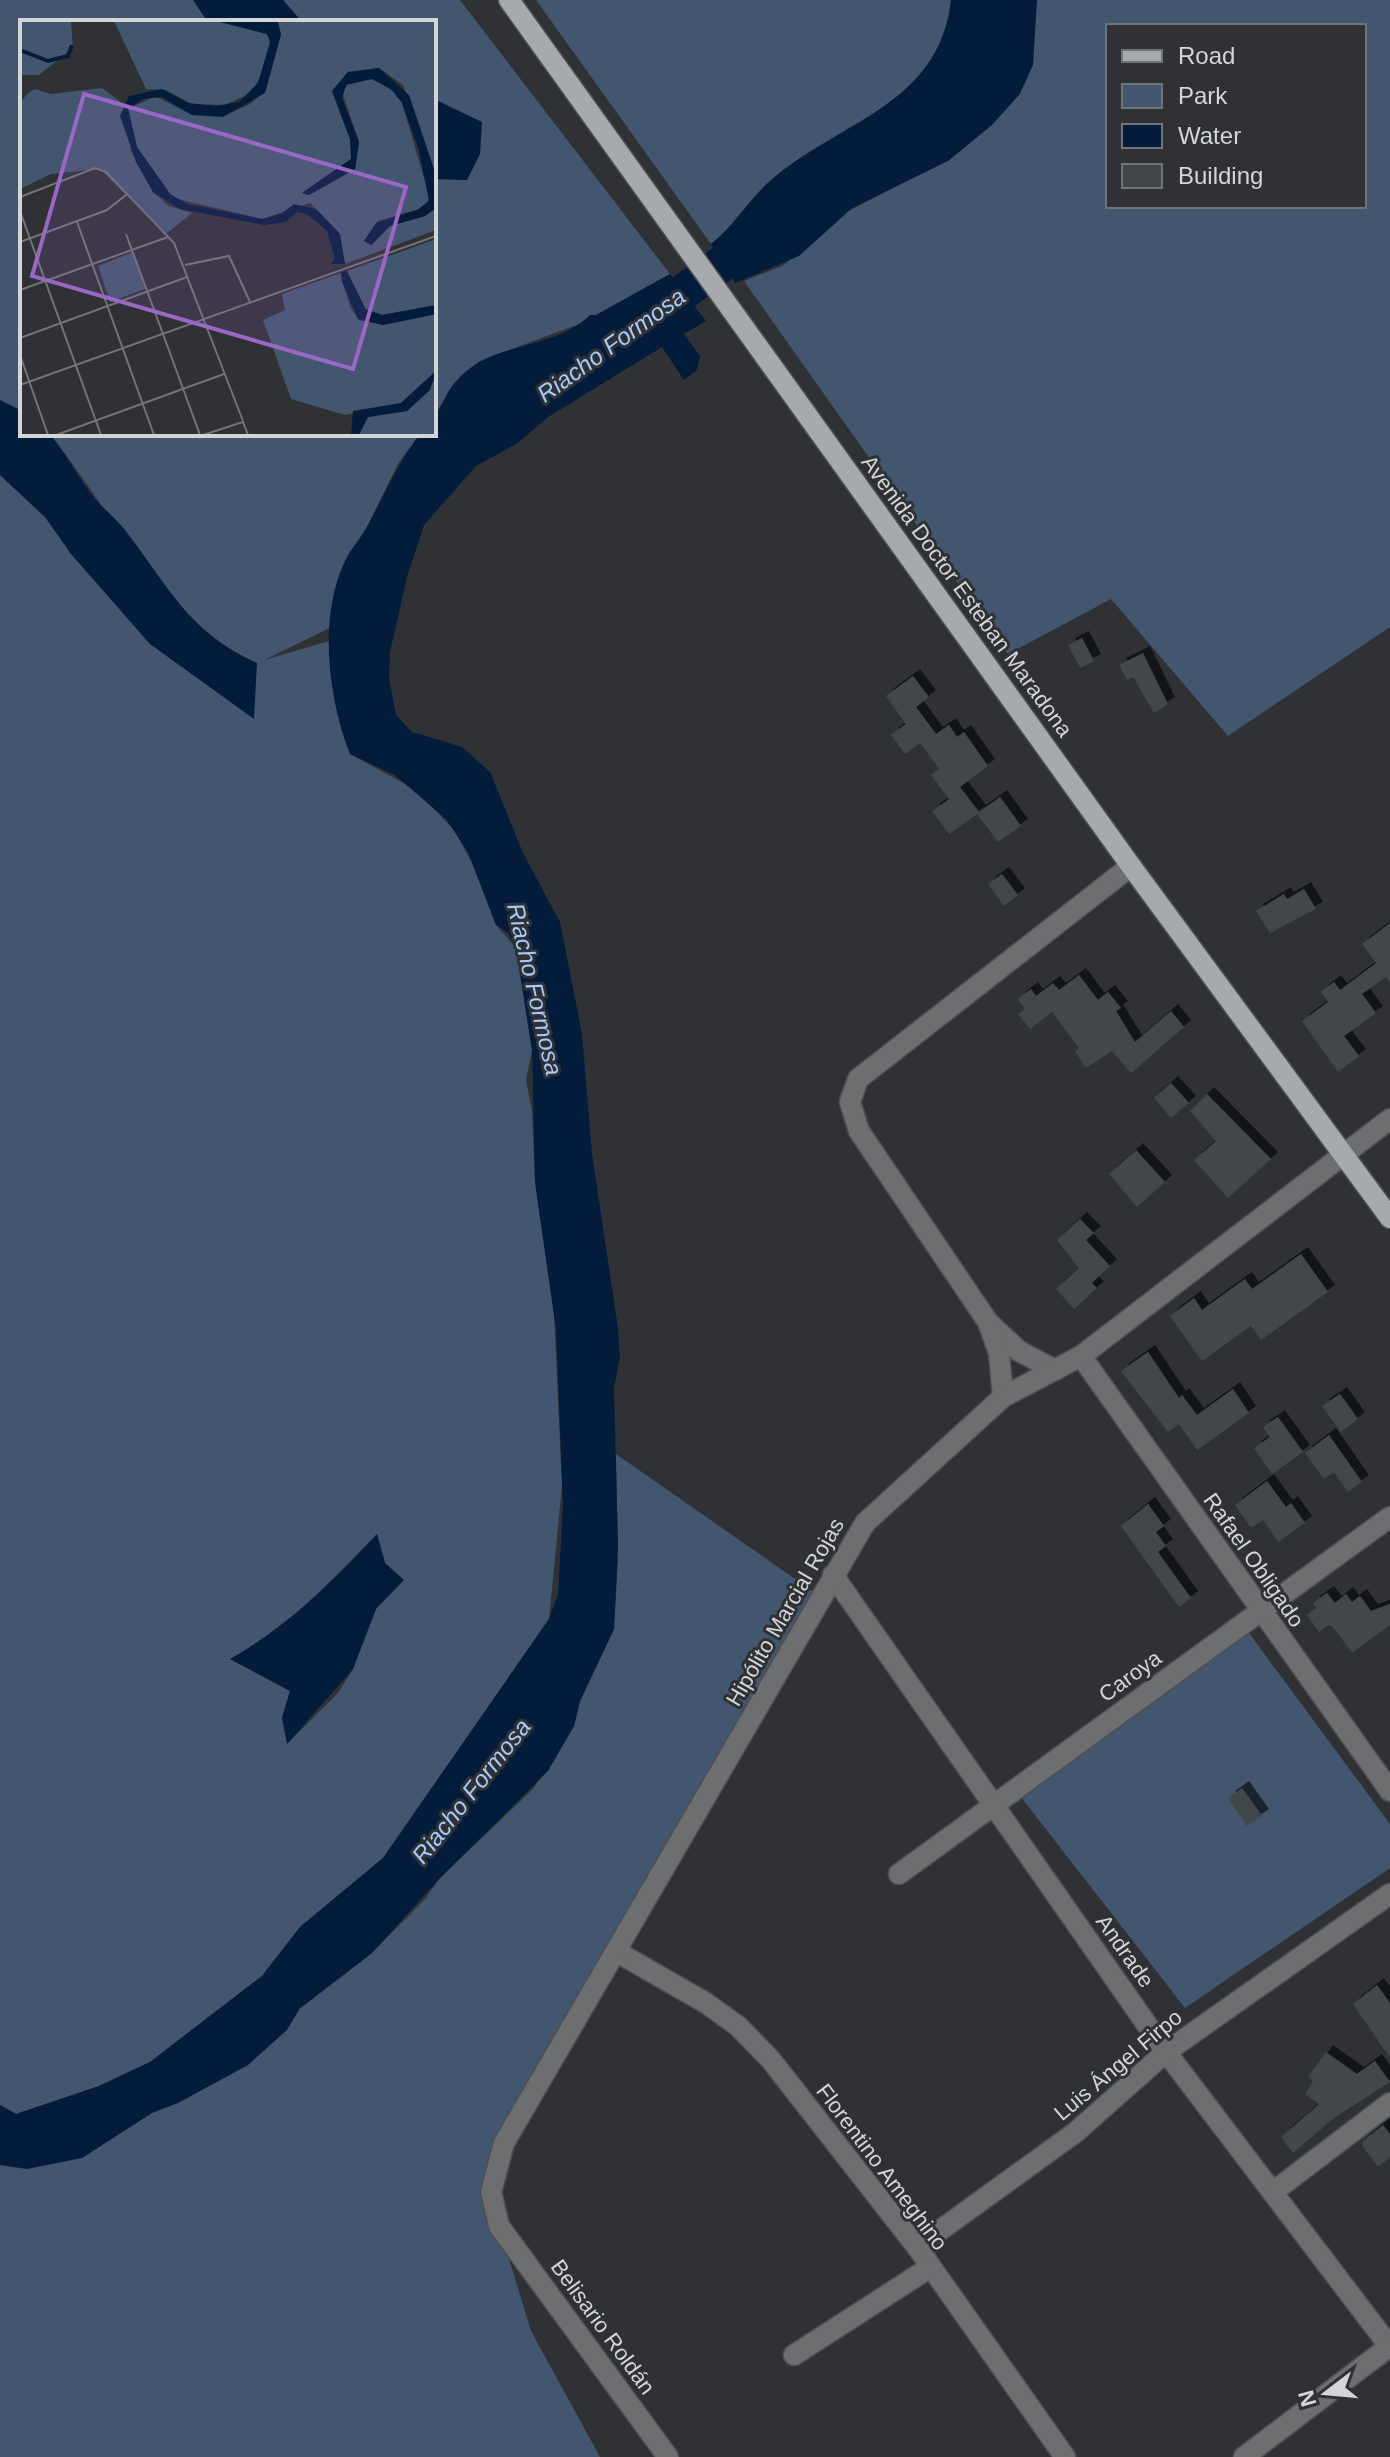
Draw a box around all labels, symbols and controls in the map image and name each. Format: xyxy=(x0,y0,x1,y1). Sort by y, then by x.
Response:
inset map xyxy=(20,20,436,436)
legend xyxy=(1106,24,1366,208)
text: Road xyxy=(1178,42,1235,69)
text: Park xyxy=(1178,82,1228,109)
text: Water xyxy=(1178,122,1241,149)
text: Building xyxy=(1178,162,1263,189)
water label: Riacho Formosa xyxy=(532,282,690,408)
street label: Avenida Doctor Esteban Maradona xyxy=(856,450,1078,742)
water label: Riacho Formosa xyxy=(502,900,568,1078)
street label: Rafael Obligado xyxy=(1199,1488,1309,1632)
street label: Hipólito Marcial Rojas xyxy=(721,1514,849,1710)
street label: Caroya xyxy=(1094,1645,1167,1707)
water label: Riacho Formosa xyxy=(406,1713,536,1869)
street label: Andrade xyxy=(1091,1910,1159,1992)
street label: Luis Ángel Firpo xyxy=(1049,2004,1187,2126)
street label: Florentino Ameghino xyxy=(811,2079,953,2255)
street label: Belisario Roldán xyxy=(546,2255,660,2399)
north arrow xyxy=(1286,2353,1366,2433)
text: N xyxy=(1293,2387,1321,2409)

